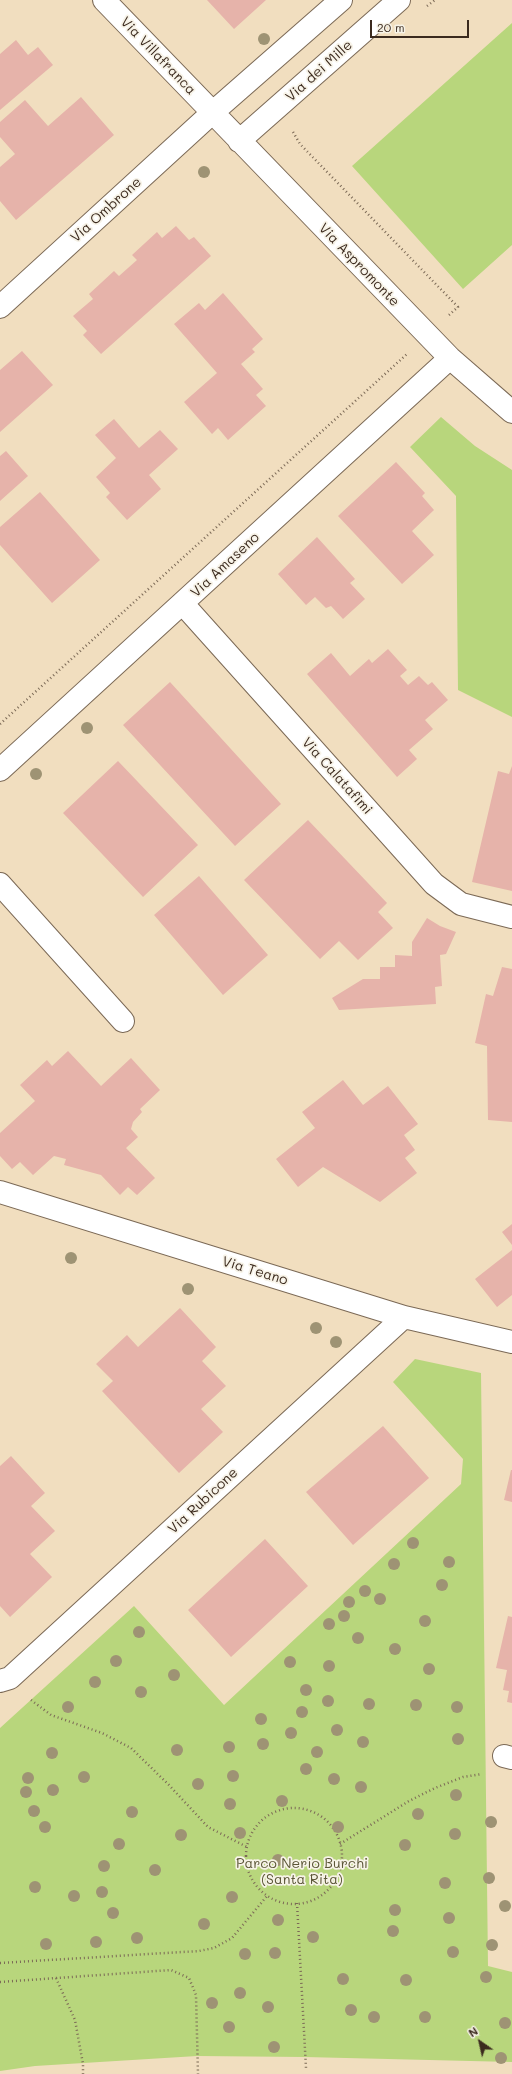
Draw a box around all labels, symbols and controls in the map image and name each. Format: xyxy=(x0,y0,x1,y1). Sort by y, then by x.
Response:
scale bar xyxy=(372,12,471,38)
street label: Via Villafranca xyxy=(117,14,199,98)
text: 20 m xyxy=(377,19,405,35)
street label: Via dei Mille xyxy=(282,37,356,105)
street label: Via Ombrone xyxy=(67,174,145,246)
street label: Via Aspromonte xyxy=(315,220,403,310)
street label: Via Amaseno xyxy=(187,529,263,601)
street label: Via Calatafimi xyxy=(298,734,376,818)
street label: Via Teano xyxy=(220,1253,290,1289)
street label: Via Rubicone xyxy=(165,1464,241,1538)
park label: Parco Nerio Burchi (Santa Rita) xyxy=(236,1856,368,1888)
north arrow xyxy=(460,2022,500,2062)
text: N xyxy=(465,2023,481,2040)

